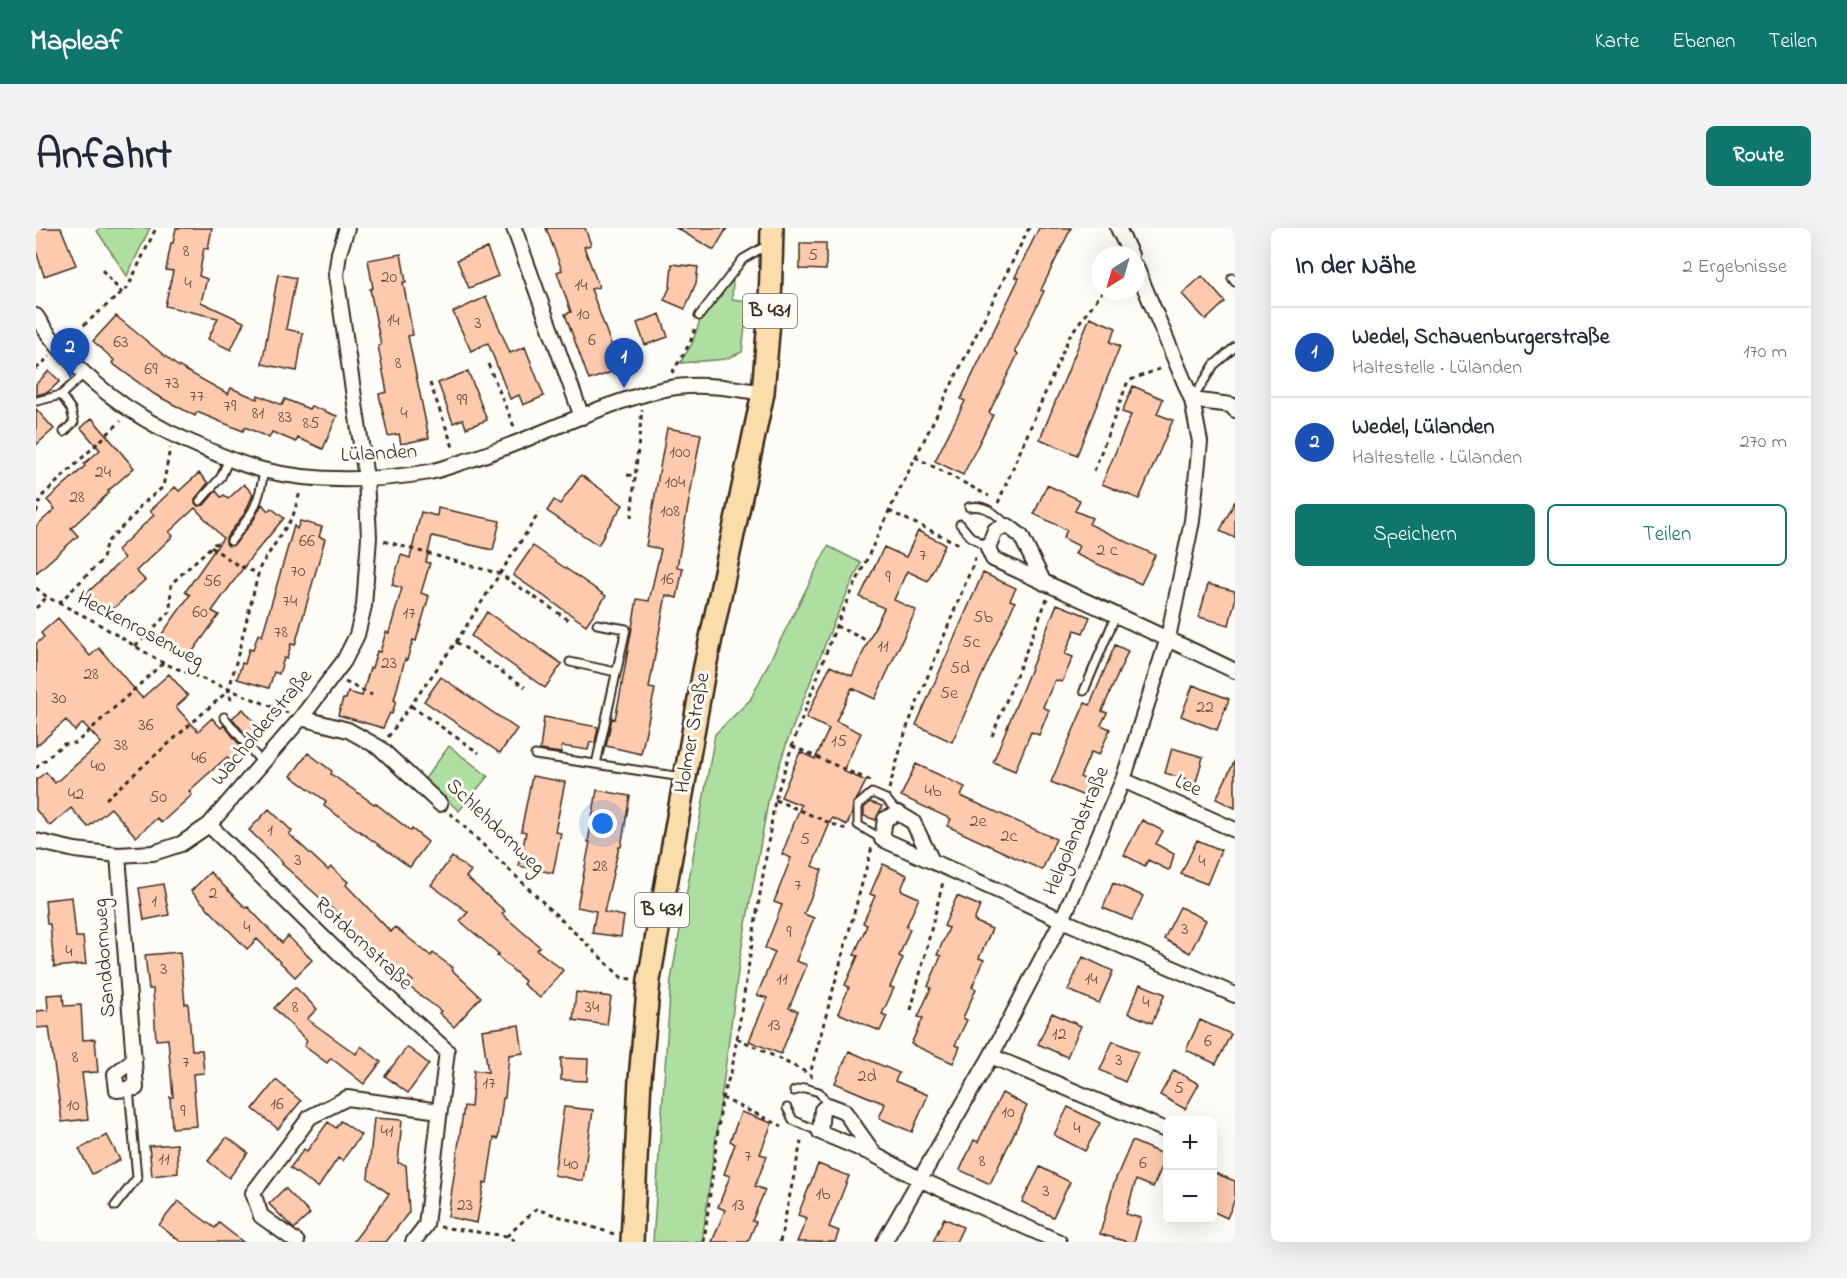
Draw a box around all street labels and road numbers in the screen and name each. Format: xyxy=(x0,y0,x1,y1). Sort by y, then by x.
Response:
road number: B 431 xyxy=(743,294,797,328)
street label: Lülanden xyxy=(340,437,418,471)
street label: Heckenrosenweg xyxy=(70,584,209,678)
street label: Wacholderstraße xyxy=(204,663,320,793)
street label: Holmer Straße xyxy=(668,670,718,796)
street label: Helgolandstraße xyxy=(1036,761,1120,901)
street label: Lee xyxy=(1170,767,1207,805)
street label: Schlehdornweg xyxy=(437,772,551,884)
street label: Rotdornstraße xyxy=(307,890,419,998)
road number: B 431 xyxy=(635,893,689,927)
street label: Sanddornweg xyxy=(86,897,126,1019)

